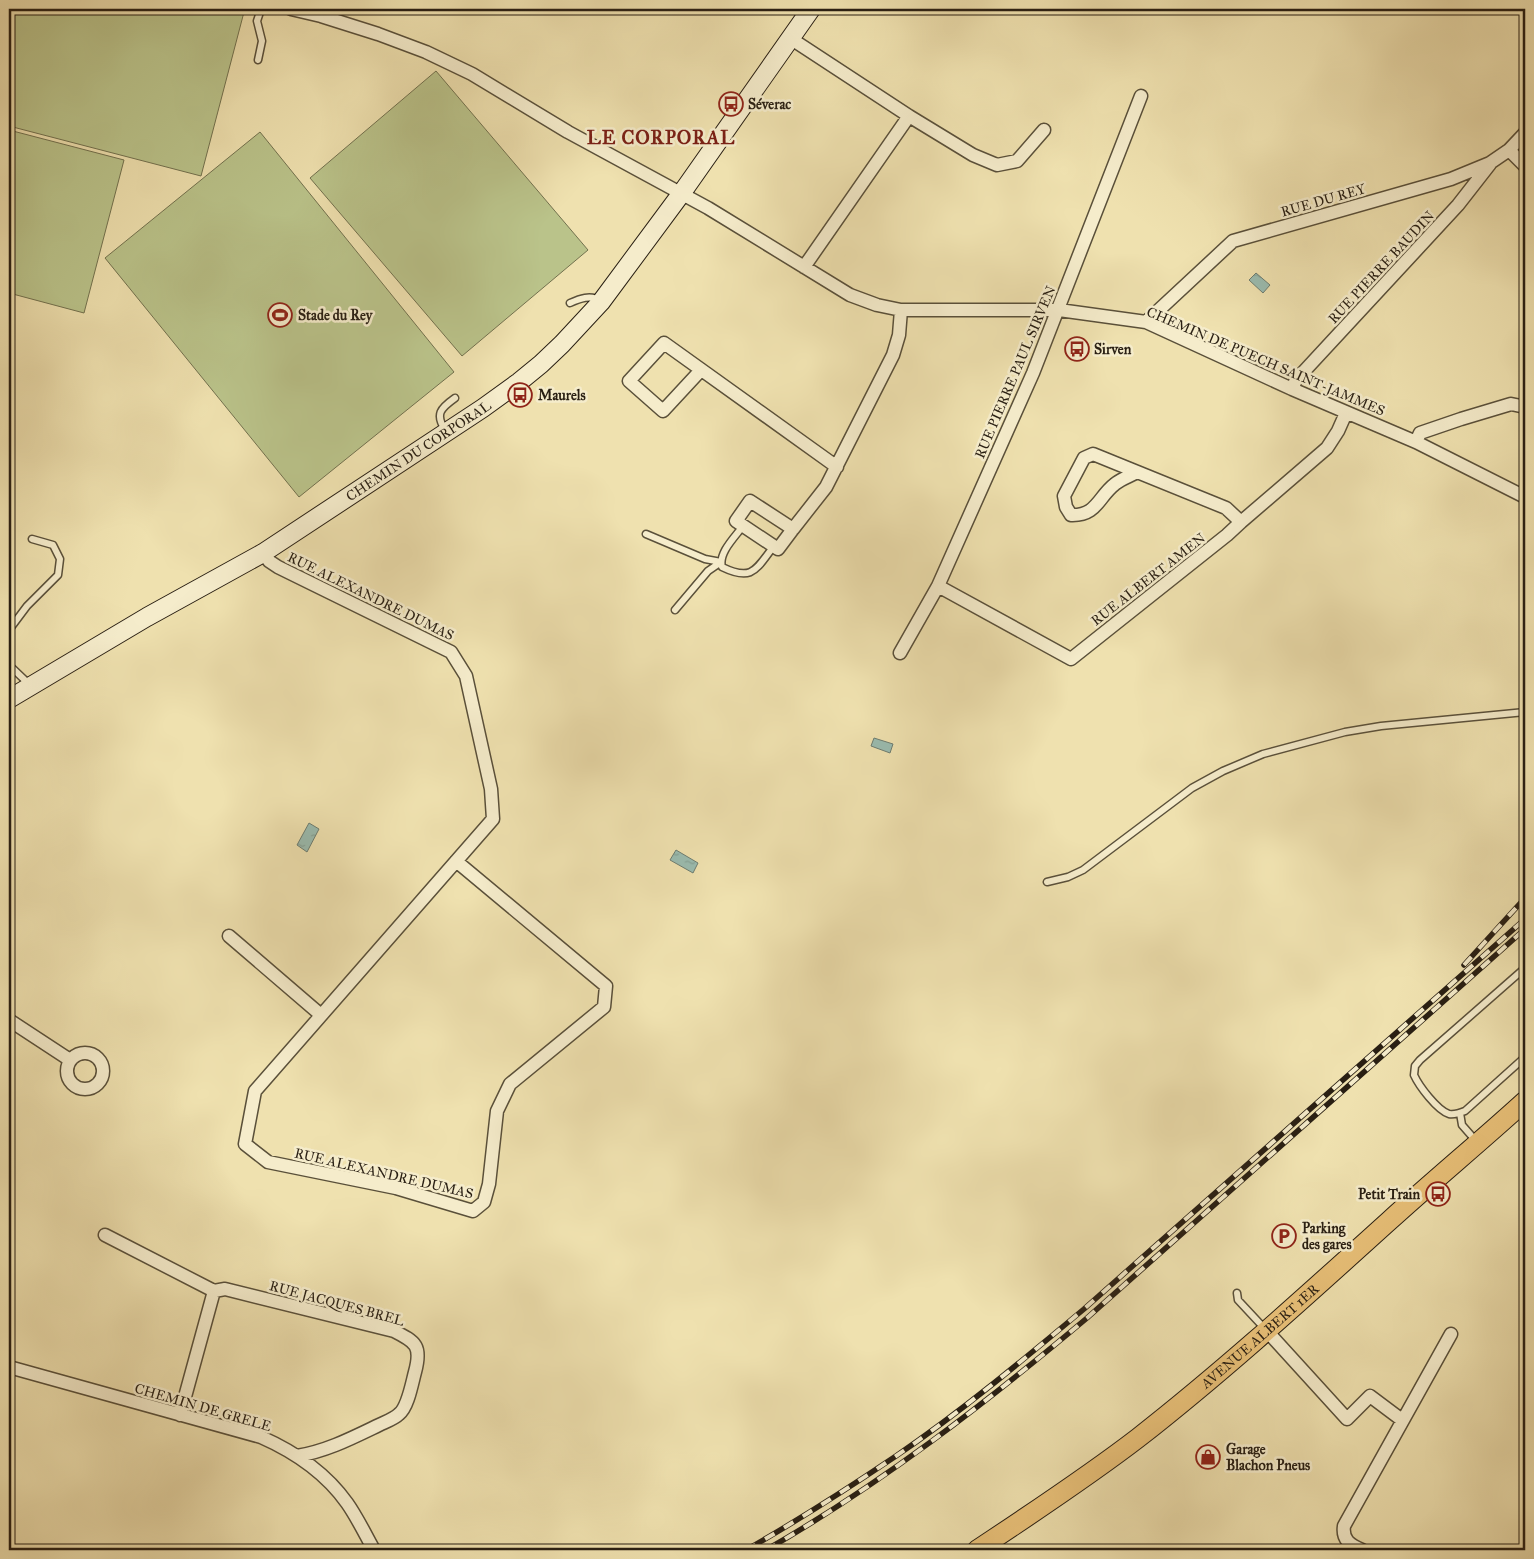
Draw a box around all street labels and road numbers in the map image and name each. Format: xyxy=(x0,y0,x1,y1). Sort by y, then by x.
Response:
street label: RUE DU REY xyxy=(1279,180,1368,221)
street label: RUE PIERRE BAUDIN xyxy=(1325,207,1438,327)
street label: RUE PIERRE PAUL SIRVEN xyxy=(971,283,1060,461)
street label: CHEMIN DE PUECH SAINT-JAMMES xyxy=(1144,303,1388,420)
street label: CHEMIN DU CORPORAL xyxy=(343,397,495,505)
street label: RUE ALBERT AMEN xyxy=(1088,529,1209,629)
street label: RUE ALEXANDRE DUMAS xyxy=(285,549,457,644)
street label: RUE ALEXANDRE DUMAS xyxy=(293,1145,475,1202)
street label: RUE JACQUES BREL xyxy=(267,1277,407,1331)
street label: AVENUE ALBERT 1ER xyxy=(1197,1280,1323,1393)
street label: CHEMIN DE GRELE xyxy=(133,1380,273,1435)

